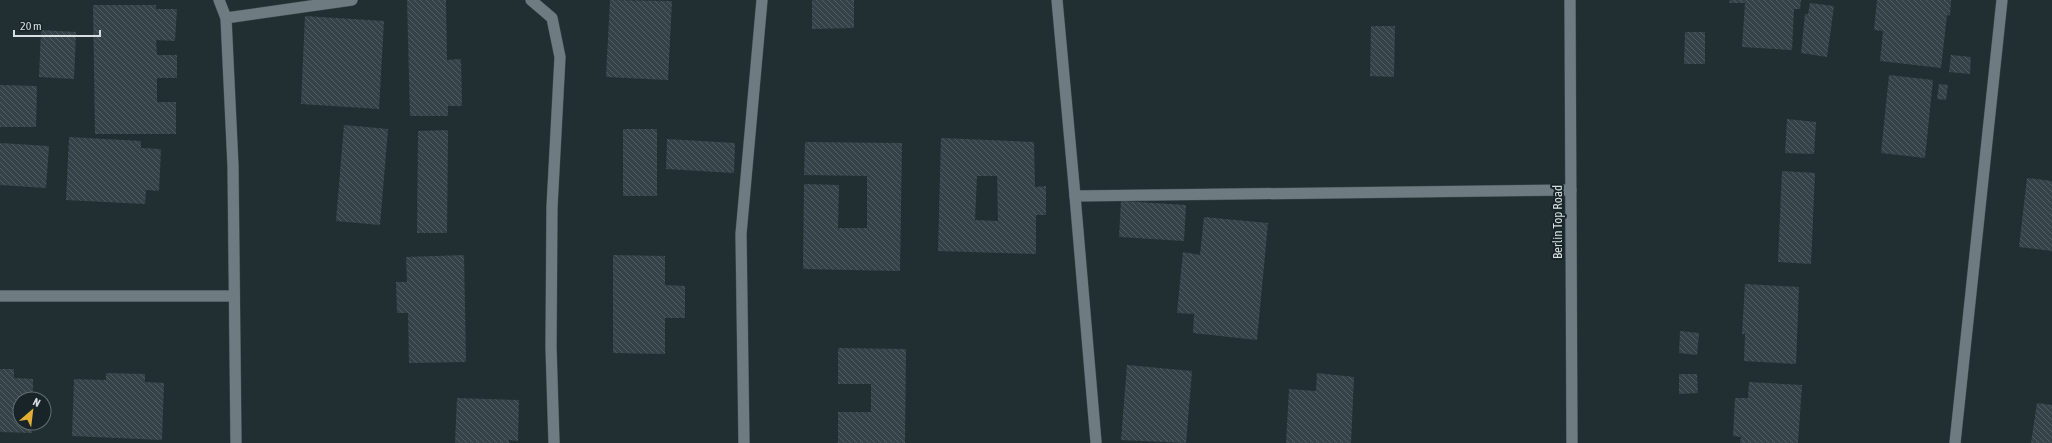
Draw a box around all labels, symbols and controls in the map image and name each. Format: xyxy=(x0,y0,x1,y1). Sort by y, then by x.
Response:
scale bar xyxy=(14,12,100,38)
text: 20 m xyxy=(20,19,42,33)
street label: Berlin Top Road xyxy=(1550,185,1565,259)
north arrow xyxy=(12,391,52,431)
text: N xyxy=(31,395,42,409)

